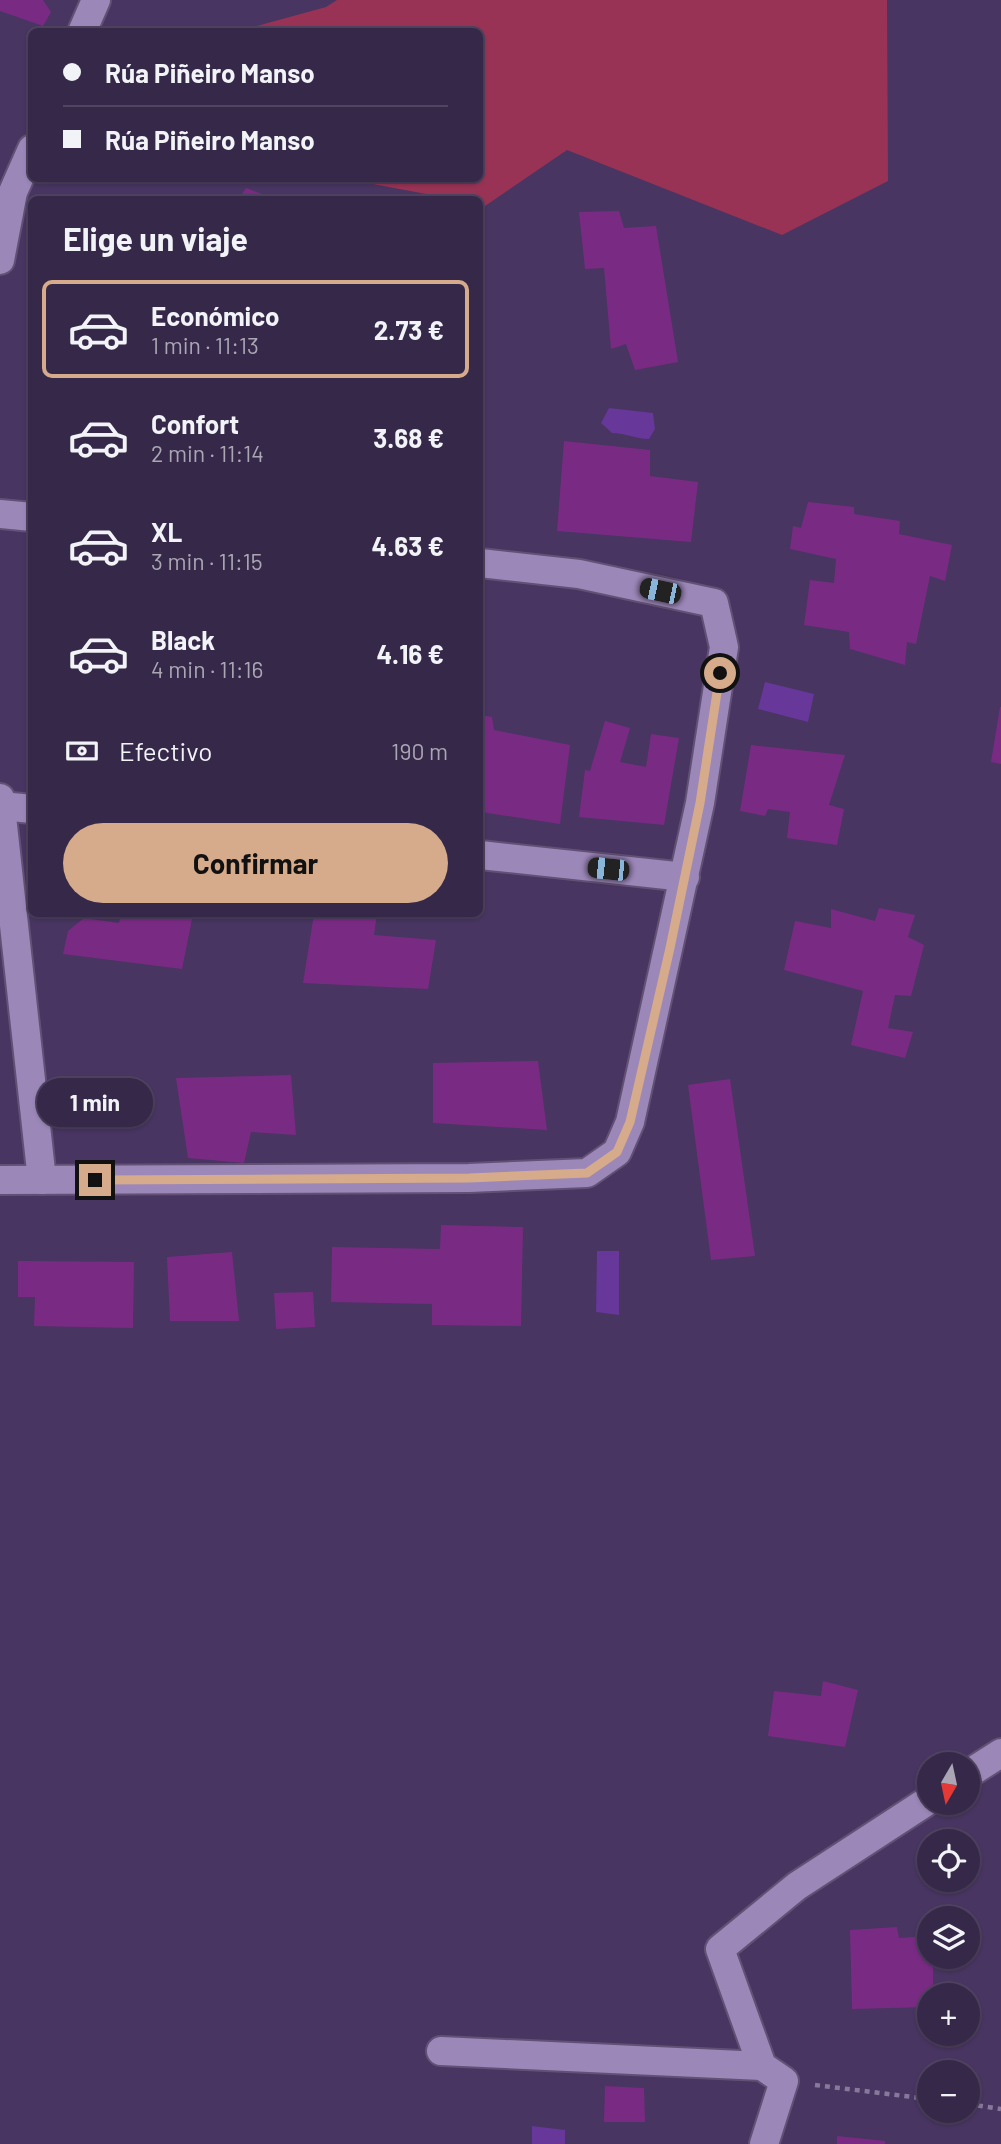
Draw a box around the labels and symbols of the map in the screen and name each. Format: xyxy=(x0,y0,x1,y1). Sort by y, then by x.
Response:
car xyxy=(638,576,683,606)
route start xyxy=(704,657,736,689)
car xyxy=(587,856,630,882)
callout: 1 min xyxy=(37,1078,153,1128)
route end xyxy=(79,1164,111,1196)
north arrow xyxy=(917,1752,980,1815)

